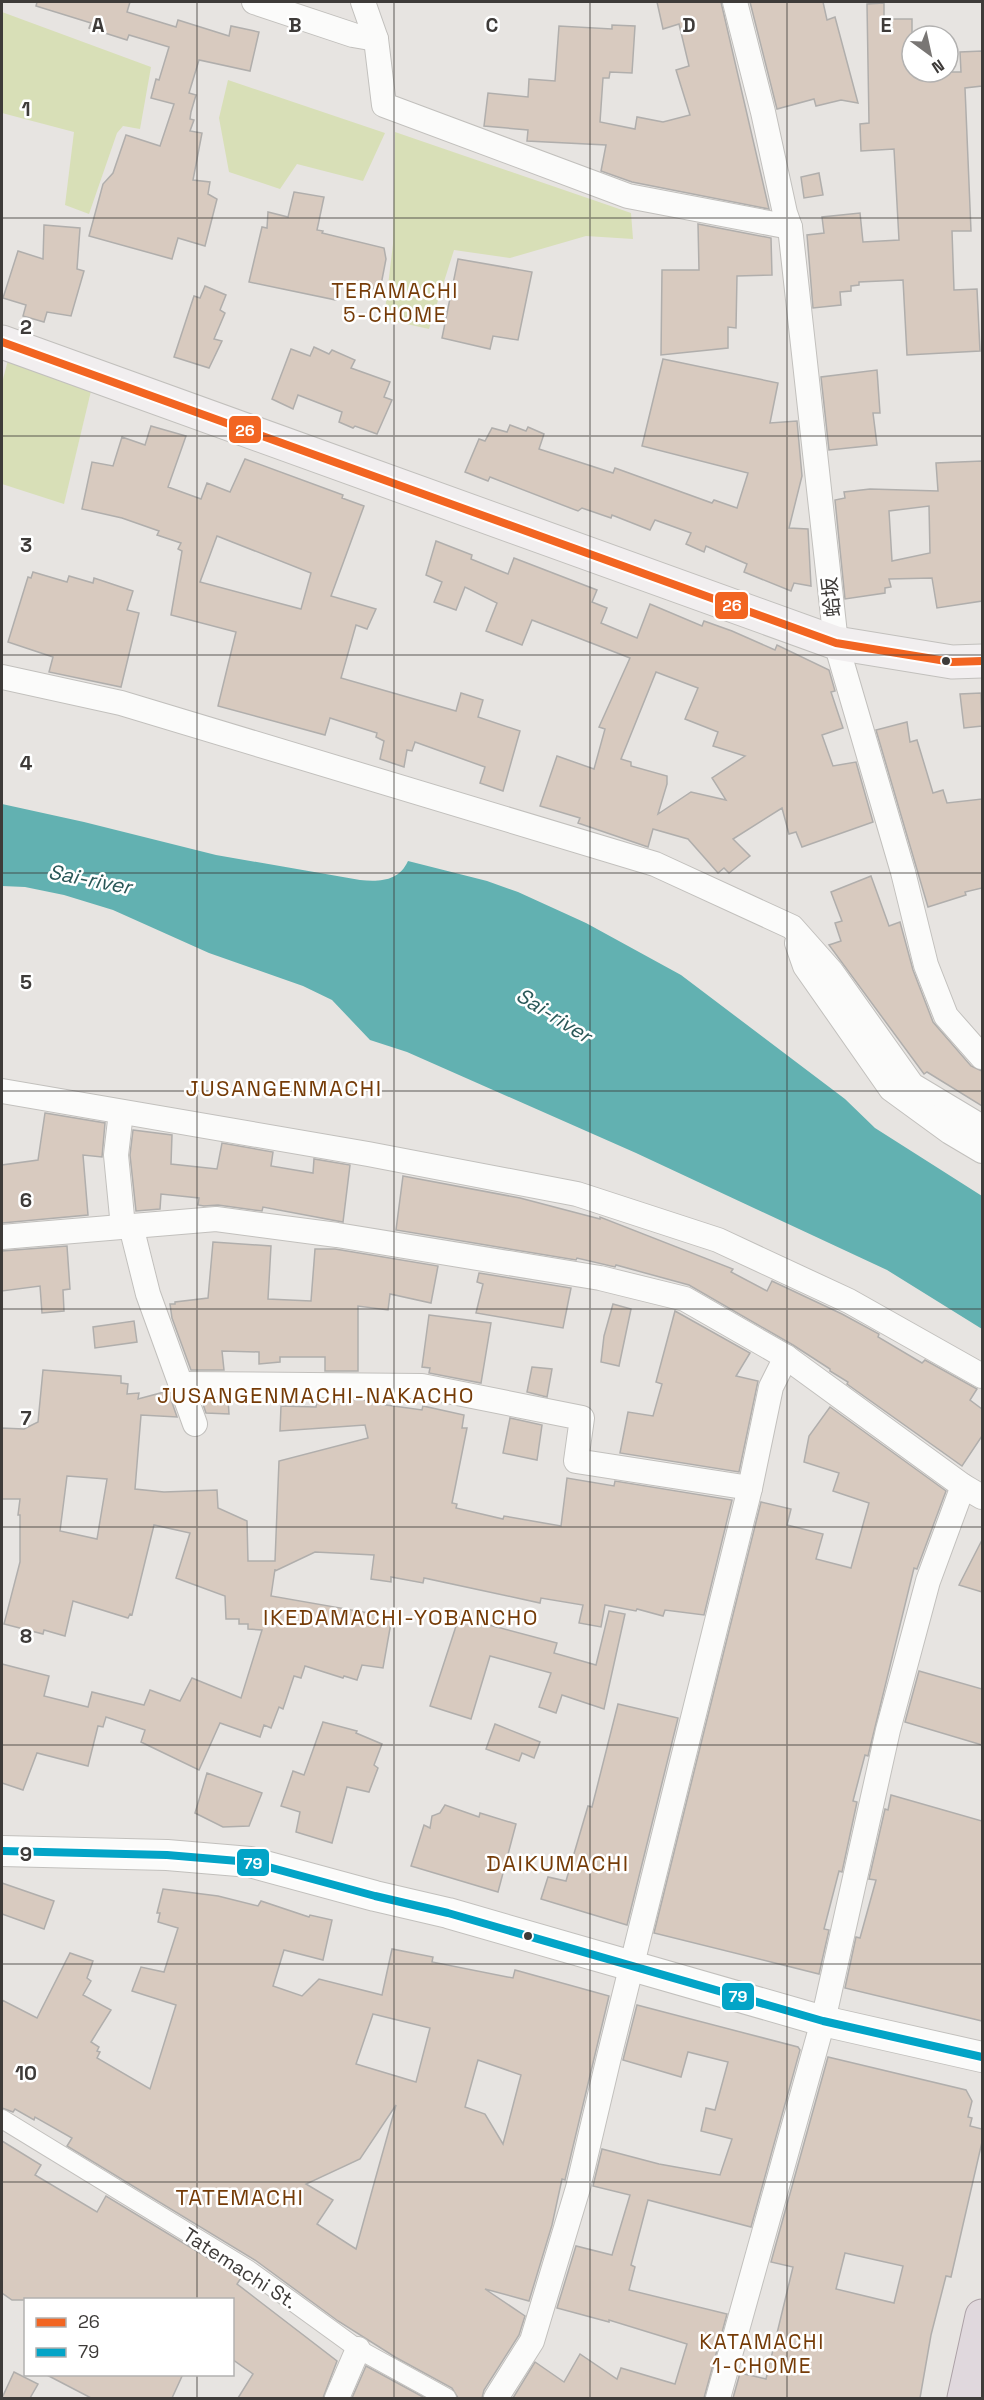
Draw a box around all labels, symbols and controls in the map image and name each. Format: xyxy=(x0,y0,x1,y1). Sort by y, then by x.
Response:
text: A xyxy=(92,12,105,38)
text: B xyxy=(288,12,302,38)
text: C xyxy=(486,12,499,38)
text: D xyxy=(682,12,696,38)
text: E xyxy=(880,12,892,38)
north arrow xyxy=(900,24,960,84)
text: N xyxy=(928,54,948,78)
text: 1 xyxy=(21,96,31,122)
district label: TERAMACHI 5-CHOME xyxy=(331,277,459,328)
text: 2 xyxy=(20,314,32,340)
line badge: 26 xyxy=(228,415,262,444)
text: 26 xyxy=(235,420,255,441)
text: 3 xyxy=(20,532,32,558)
street label: 蛤坂 xyxy=(816,576,846,618)
line badge: 26 xyxy=(714,591,749,620)
text: 26 xyxy=(722,595,742,616)
unlabelled marker xyxy=(940,655,952,667)
text: 4 xyxy=(20,750,33,776)
water label: Sai-river xyxy=(46,858,136,901)
text: 5 xyxy=(20,969,32,995)
water label: Sai-river xyxy=(511,981,599,1050)
district label: JUSANGENMACHI xyxy=(185,1074,383,1102)
text: 6 xyxy=(20,1187,32,1213)
district label: JUSANGENMACHI-NAKACHO xyxy=(157,1381,475,1409)
text: 7 xyxy=(20,1405,32,1431)
district label: IKEDAMACHI-YOBANCHO xyxy=(263,1603,539,1631)
text: 8 xyxy=(20,1623,32,1649)
text: 9 xyxy=(20,1841,32,1867)
line badge: 79 xyxy=(236,1848,270,1877)
district label: DAIKUMACHI xyxy=(486,1849,630,1877)
text: 79 xyxy=(244,1853,262,1874)
unlabelled marker xyxy=(522,1930,534,1942)
line badge: 79 xyxy=(721,1982,755,2011)
text: 79 xyxy=(729,1986,747,2007)
text: 10 xyxy=(15,2060,37,2086)
district label: TATEMACHI xyxy=(176,2183,304,2211)
street label: Tatemachi St. xyxy=(178,2221,302,2315)
legend xyxy=(24,2298,234,2376)
text: 26 xyxy=(78,2310,100,2333)
district label: KATAMACHI 1-CHOME xyxy=(699,2328,825,2379)
text: 79 xyxy=(78,2340,99,2363)

